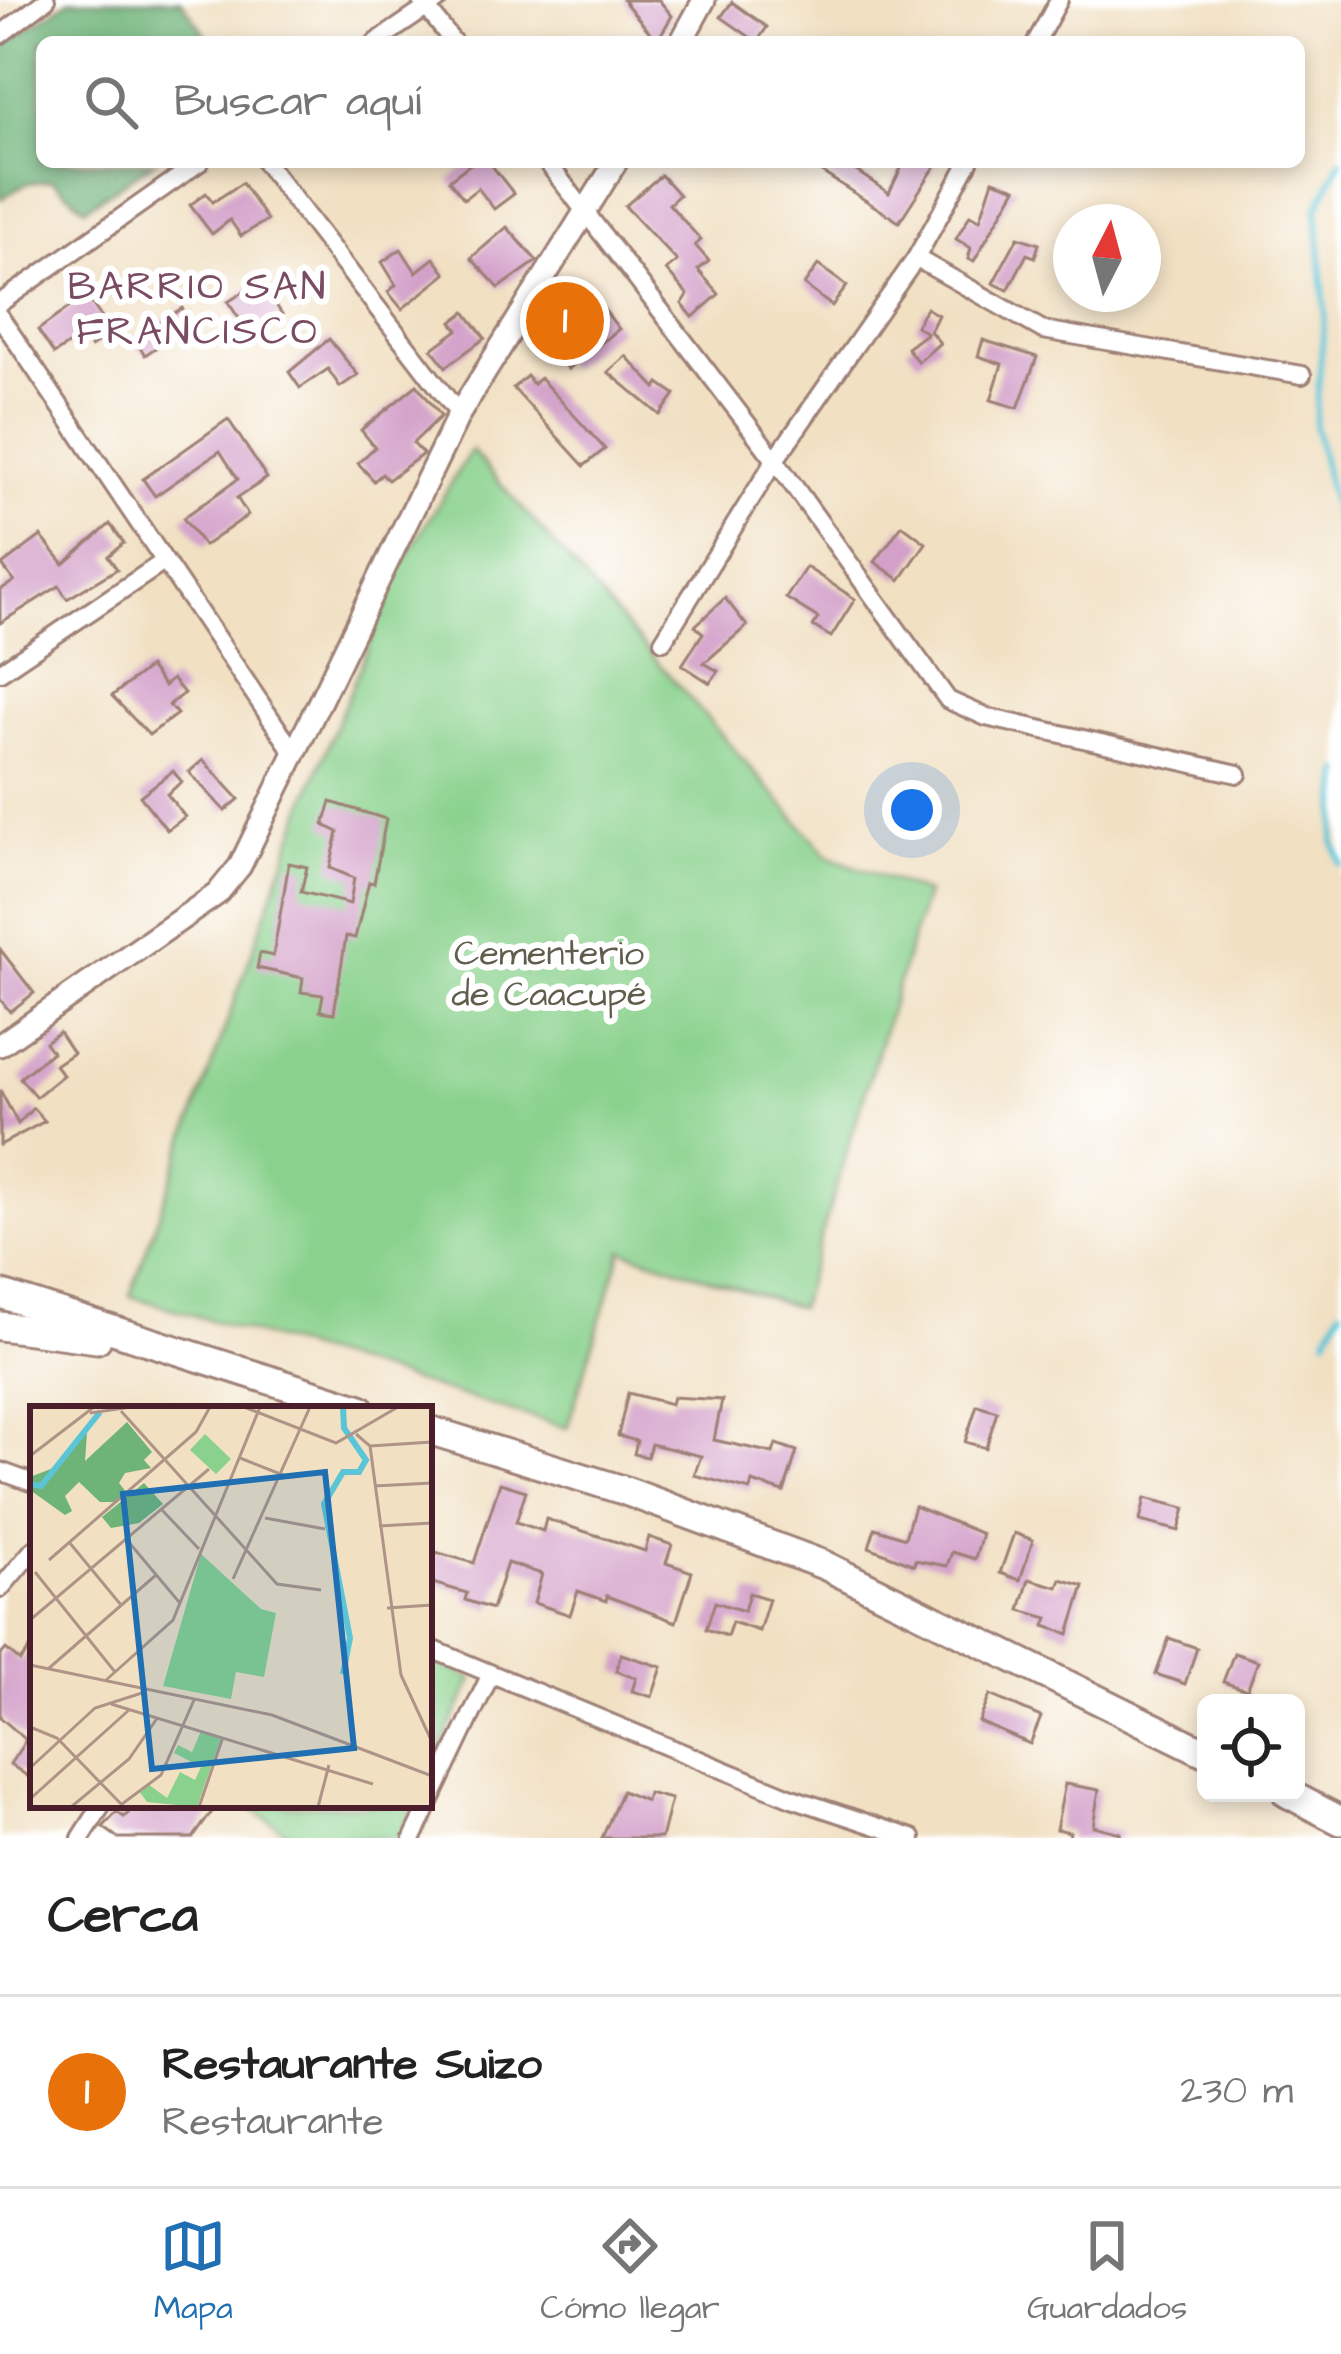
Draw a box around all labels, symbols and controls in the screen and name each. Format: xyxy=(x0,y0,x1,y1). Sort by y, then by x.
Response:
search box xyxy=(36,36,1305,168)
icon: search xyxy=(78,69,144,135)
text: Buscar aquí xyxy=(174,71,421,133)
north arrow xyxy=(1053,204,1161,312)
district label: BARRIO SAN FRANCISCO xyxy=(68,261,328,360)
pin: 1 xyxy=(526,276,604,366)
your location xyxy=(882,780,942,840)
park label: Cementerio de Caacupé xyxy=(451,928,647,1020)
inset map xyxy=(30,1406,432,1808)
map controls xyxy=(1197,1694,1305,1802)
button: locate xyxy=(1197,1694,1305,1802)
text: Cerca xyxy=(48,1881,198,1952)
text: Restaurante Suizo xyxy=(162,2034,542,2096)
text: 1 xyxy=(85,2065,90,2119)
text: 230 m xyxy=(1180,2065,1293,2119)
text: Restaurante xyxy=(162,2096,384,2150)
tab: Mapa xyxy=(154,2213,233,2331)
tab: Cómo llegar xyxy=(540,2213,720,2331)
tab: Guardados xyxy=(1027,2213,1187,2331)

